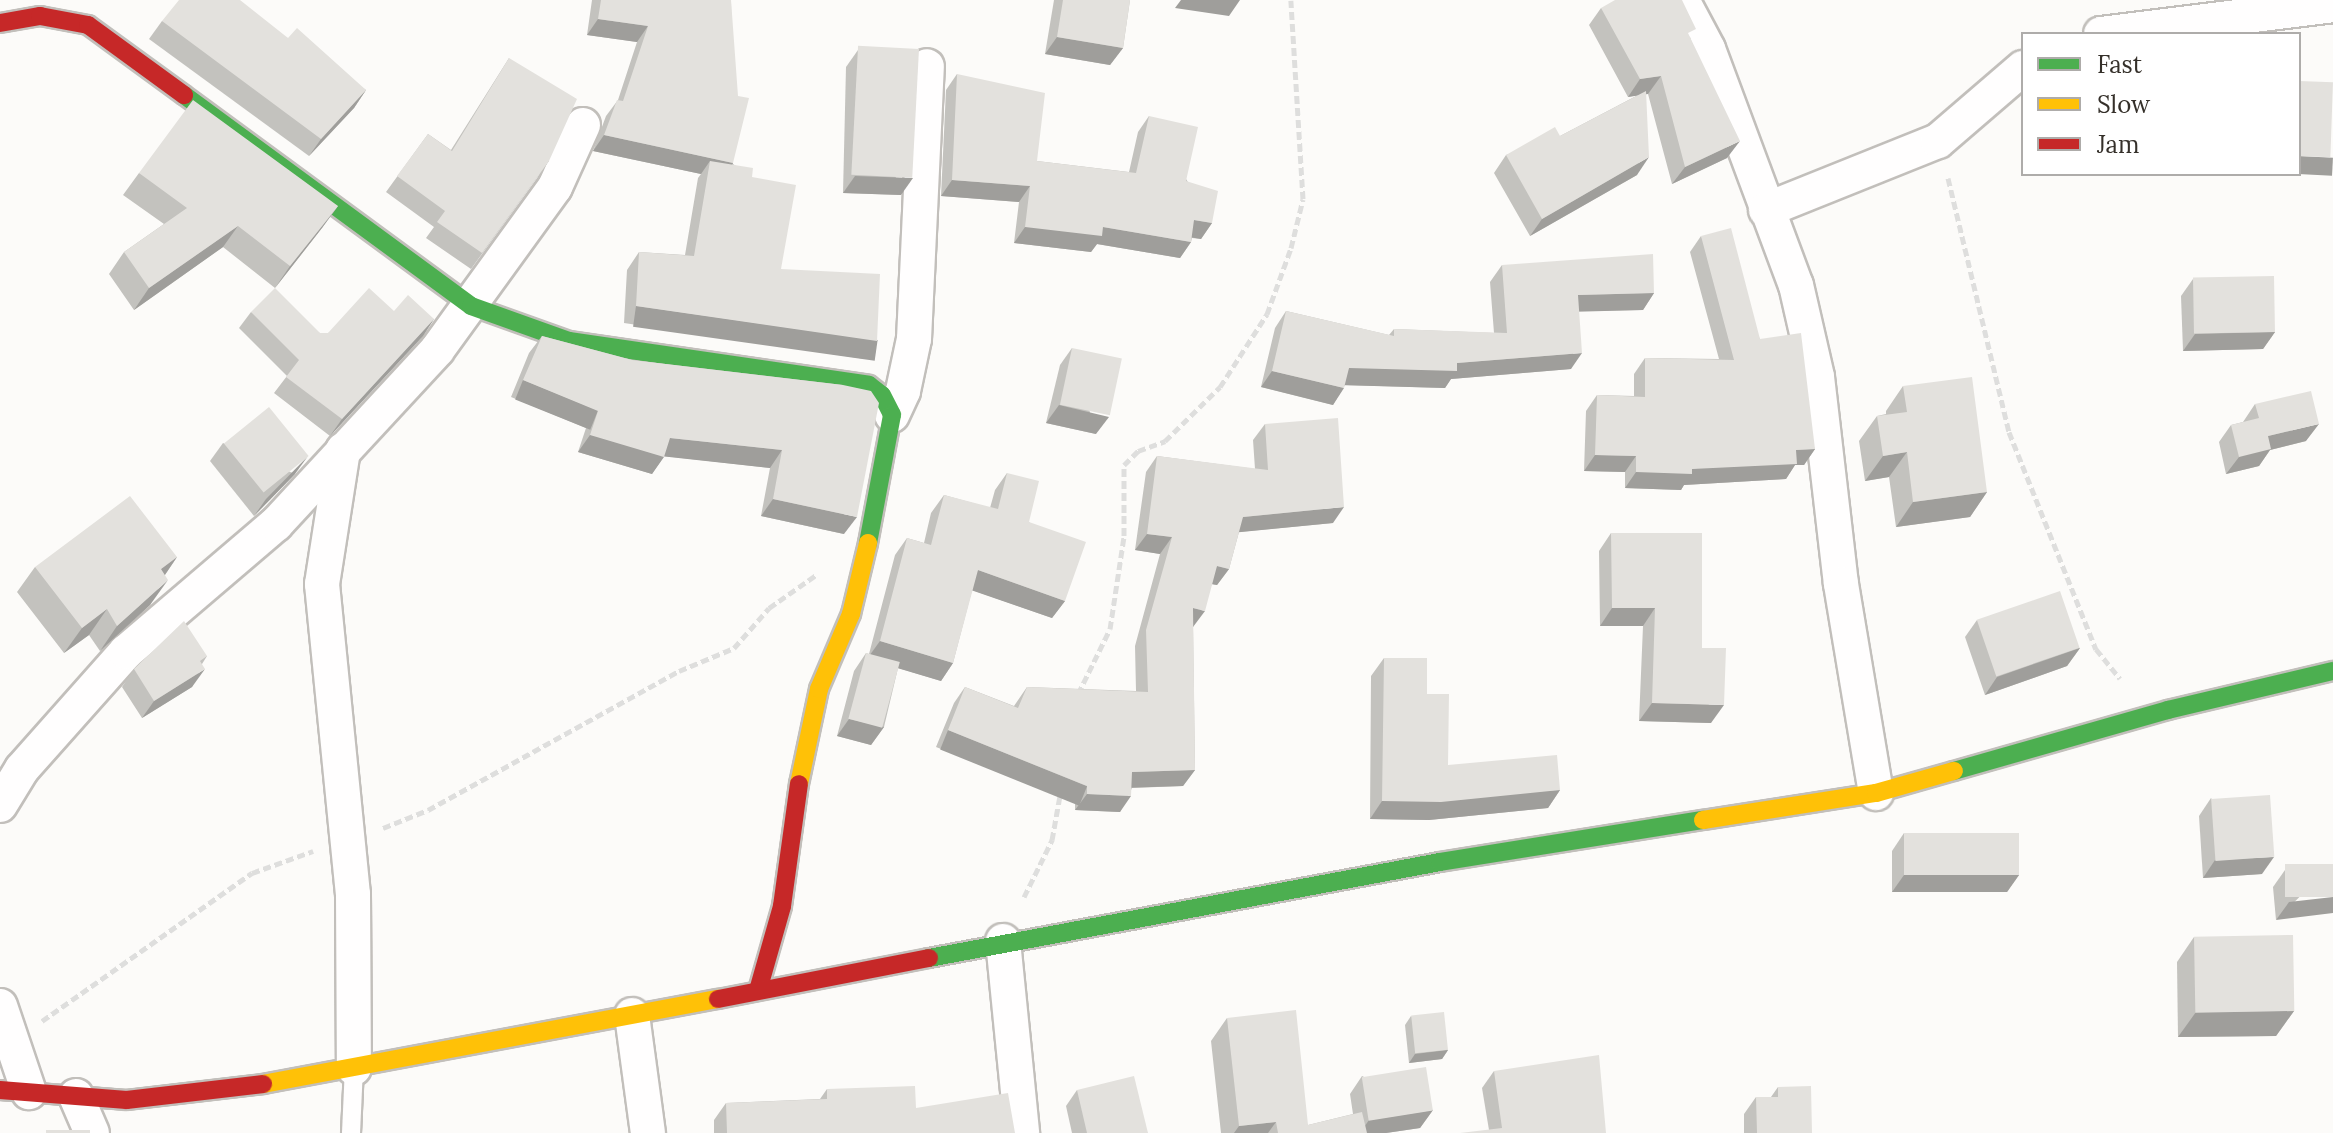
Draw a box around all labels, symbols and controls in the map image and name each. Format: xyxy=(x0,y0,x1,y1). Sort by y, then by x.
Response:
legend xyxy=(2021,32,2301,176)
text: Fast xyxy=(2097,49,2142,80)
text: Slow xyxy=(2097,89,2150,120)
text: Jam xyxy=(2097,129,2139,160)

